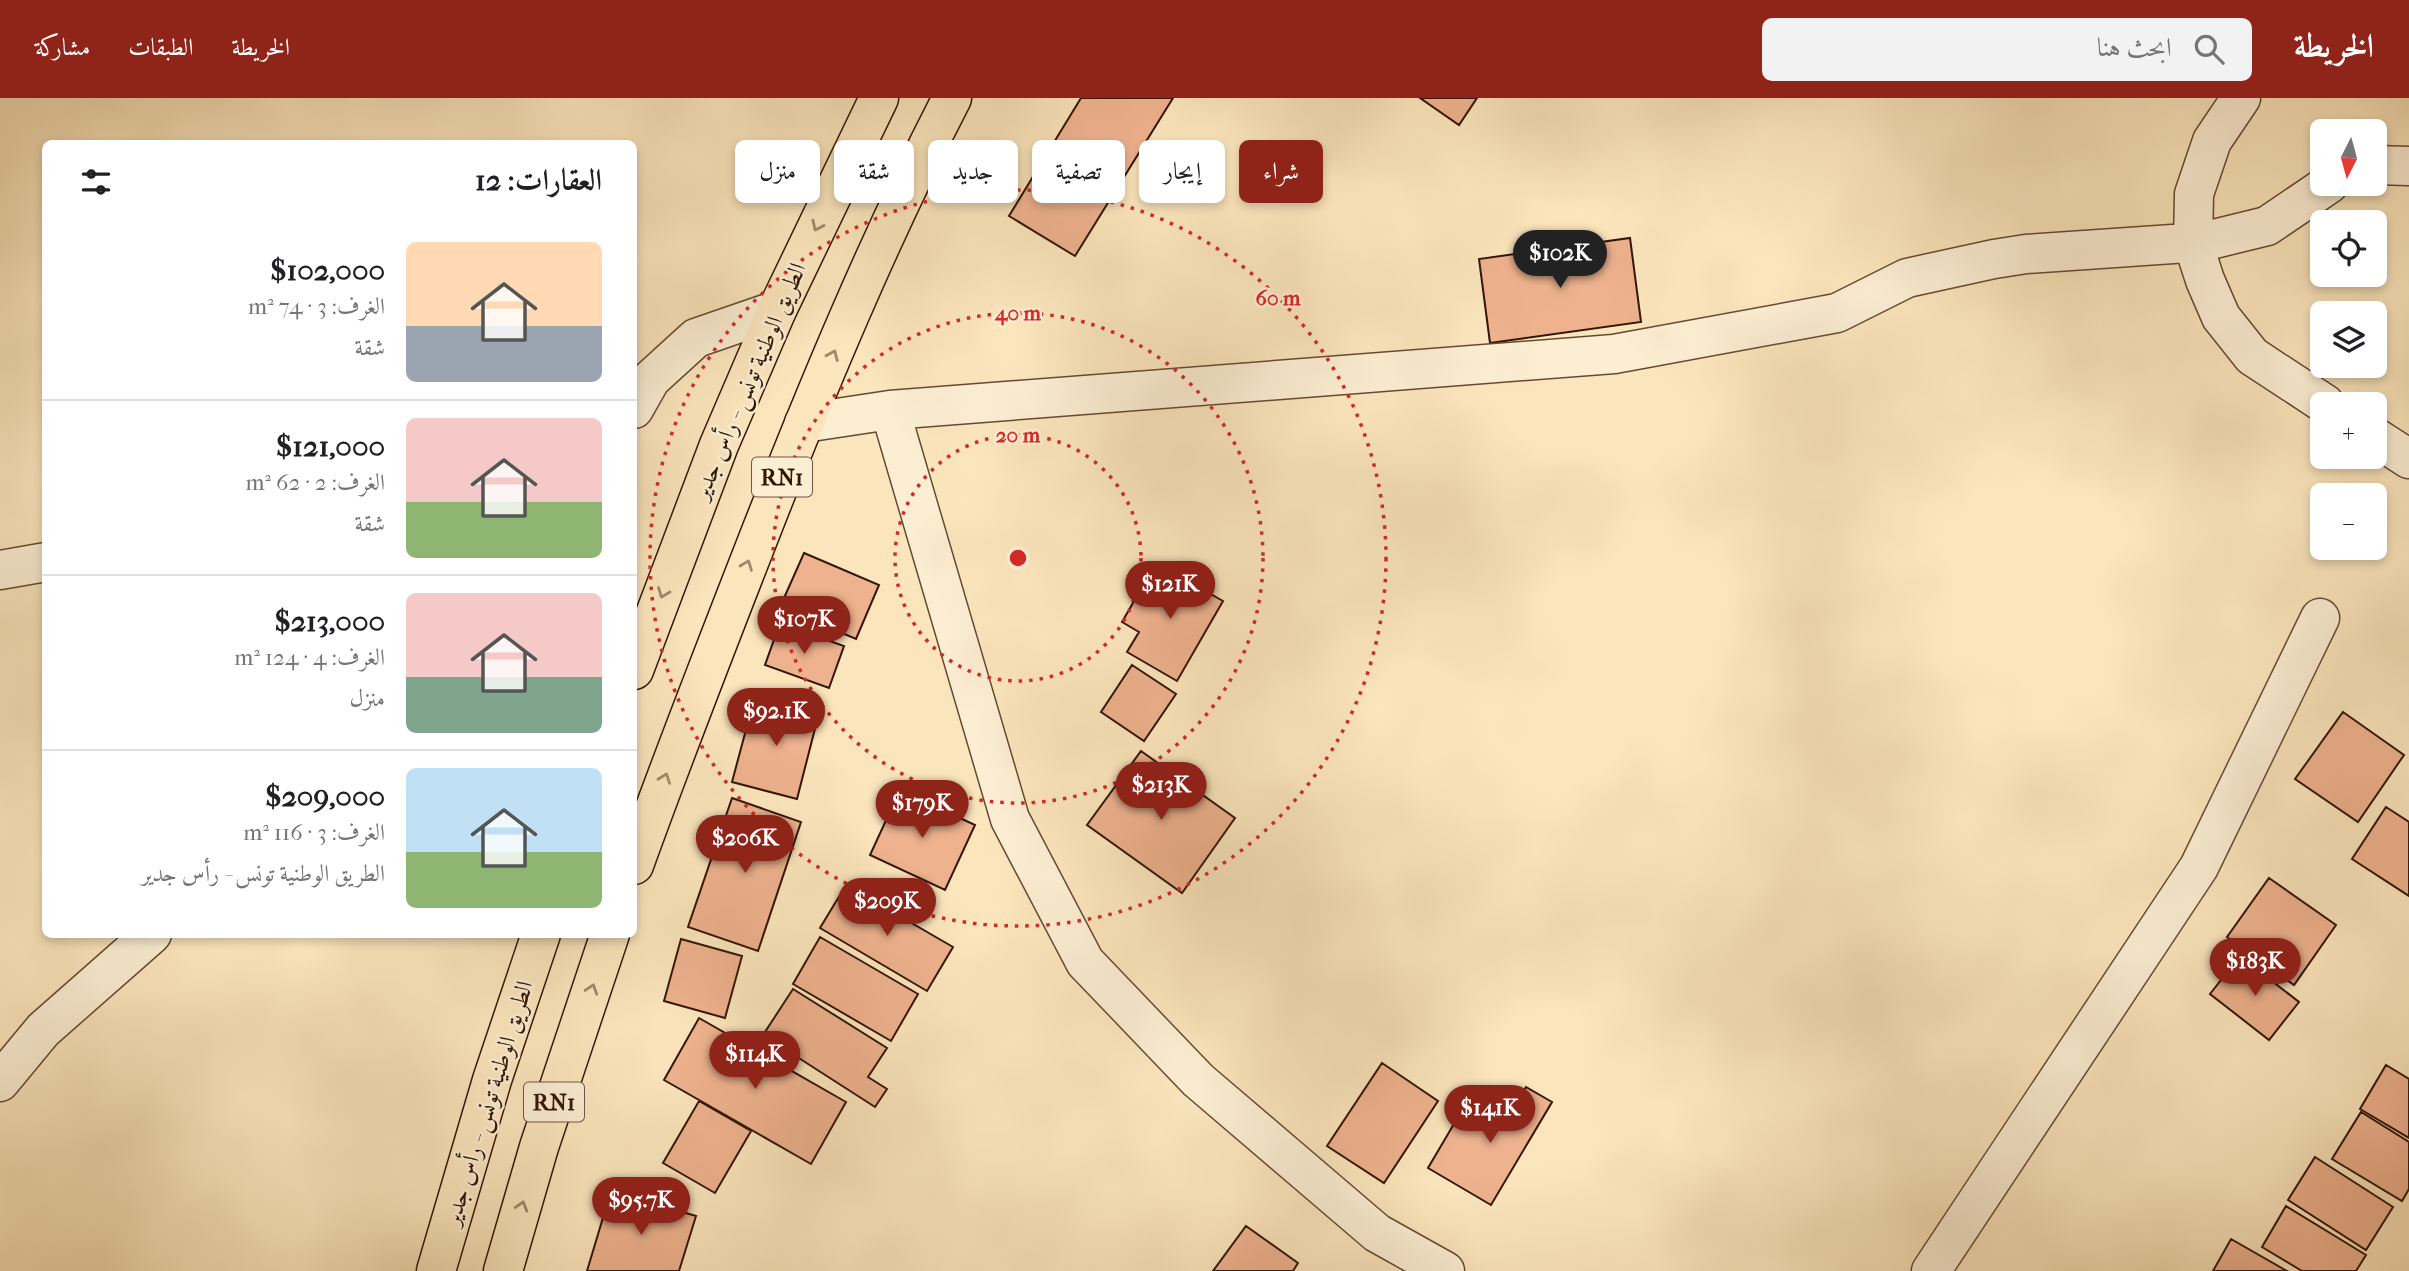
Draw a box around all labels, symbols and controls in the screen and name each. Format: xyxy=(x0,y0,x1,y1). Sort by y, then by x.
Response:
search box xyxy=(1762,18,2252,81)
text: الخريطة xyxy=(2294,27,2374,66)
icon: search xyxy=(2190,30,2228,68)
text: ابحث هنا xyxy=(2097,32,2172,63)
text: مشاركة xyxy=(35,33,90,61)
text: الطبقات xyxy=(128,33,194,61)
text: الخريطة xyxy=(232,33,290,61)
north arrow xyxy=(2310,119,2387,196)
map controls xyxy=(2310,119,2387,560)
chip: منزل xyxy=(735,140,820,203)
chip: شقة xyxy=(834,140,914,203)
chip: جديد xyxy=(928,140,1018,203)
chip: تصفية xyxy=(1032,140,1125,203)
chip: إيجار xyxy=(1139,140,1225,203)
chip: شراء xyxy=(1239,140,1323,203)
icon: filters xyxy=(77,163,115,201)
text: العقارات: 12 xyxy=(475,163,602,198)
button: locate xyxy=(2310,210,2387,287)
one-way arrow xyxy=(811,218,825,231)
pin: $102K xyxy=(1511,230,1609,290)
text: $102K xyxy=(1529,239,1591,266)
text: $102,000 xyxy=(270,253,385,288)
street label: الطريق الوطنية تونس - رأس جدير xyxy=(682,257,813,507)
icon: home xyxy=(462,270,546,354)
text: 60 m xyxy=(1256,286,1301,310)
text: الغرف: 3 · 74 m² xyxy=(248,293,385,320)
text: 40 m xyxy=(994,301,1042,326)
button: layers xyxy=(2310,301,2387,378)
text: شقة xyxy=(355,334,385,361)
one-way arrow xyxy=(825,349,839,362)
button: + xyxy=(2310,392,2387,469)
text: 20 m xyxy=(996,423,1041,447)
text: $121,000 xyxy=(276,429,385,464)
icon: home xyxy=(462,446,546,530)
road number: RN1 xyxy=(752,458,812,496)
text: الغرف: 2 · 62 m² xyxy=(245,469,385,496)
button: − xyxy=(2310,483,2387,560)
text: شقة xyxy=(355,510,385,537)
centre of rings xyxy=(1006,546,1030,570)
one-way arrow xyxy=(739,560,753,572)
pin: $121K xyxy=(1121,561,1219,621)
text: $121K xyxy=(1141,570,1199,597)
one-way arrow xyxy=(657,587,671,599)
pin: $107K xyxy=(755,596,853,656)
text: $213,000 xyxy=(274,604,385,639)
text: $107K xyxy=(773,605,835,632)
icon: home xyxy=(462,621,546,705)
text: الغرف: 4 · 124 m² xyxy=(234,644,385,671)
text: منزل xyxy=(350,685,385,712)
pin: $92.1K xyxy=(719,688,833,748)
text: $92.1K xyxy=(743,697,809,724)
pin: $213K xyxy=(1112,762,1210,822)
text: $213K xyxy=(1132,771,1190,798)
one-way arrow xyxy=(657,772,671,784)
text: $209,000 xyxy=(265,779,385,814)
pin: $179K xyxy=(873,780,971,840)
text: $179K xyxy=(892,789,952,816)
icon: home xyxy=(462,796,546,880)
pin: $206K xyxy=(696,816,794,875)
text: الغرف: 3 · 116 m² xyxy=(243,819,385,846)
text: $206K xyxy=(712,824,778,851)
text: الطريق الوطنية تونس - رأس جدير xyxy=(141,860,385,887)
pin: $209K xyxy=(838,878,936,938)
text: $209K xyxy=(854,887,920,914)
pin: $183K xyxy=(2206,939,2304,998)
text: $183K xyxy=(2226,947,2284,974)
street label: الطريق الوطنية تونس - رأس جدير xyxy=(434,976,540,1232)
one-way arrow xyxy=(584,983,598,996)
pin: $114K xyxy=(706,1032,804,1091)
text: $114K xyxy=(725,1040,785,1067)
road number: RN1 xyxy=(524,1082,584,1121)
pin: $141K xyxy=(1441,1086,1539,1145)
text: $141K xyxy=(1460,1094,1520,1121)
pin: $95.7K xyxy=(584,1178,698,1237)
text: $95.7K xyxy=(608,1186,674,1213)
one-way arrow xyxy=(514,1200,529,1212)

